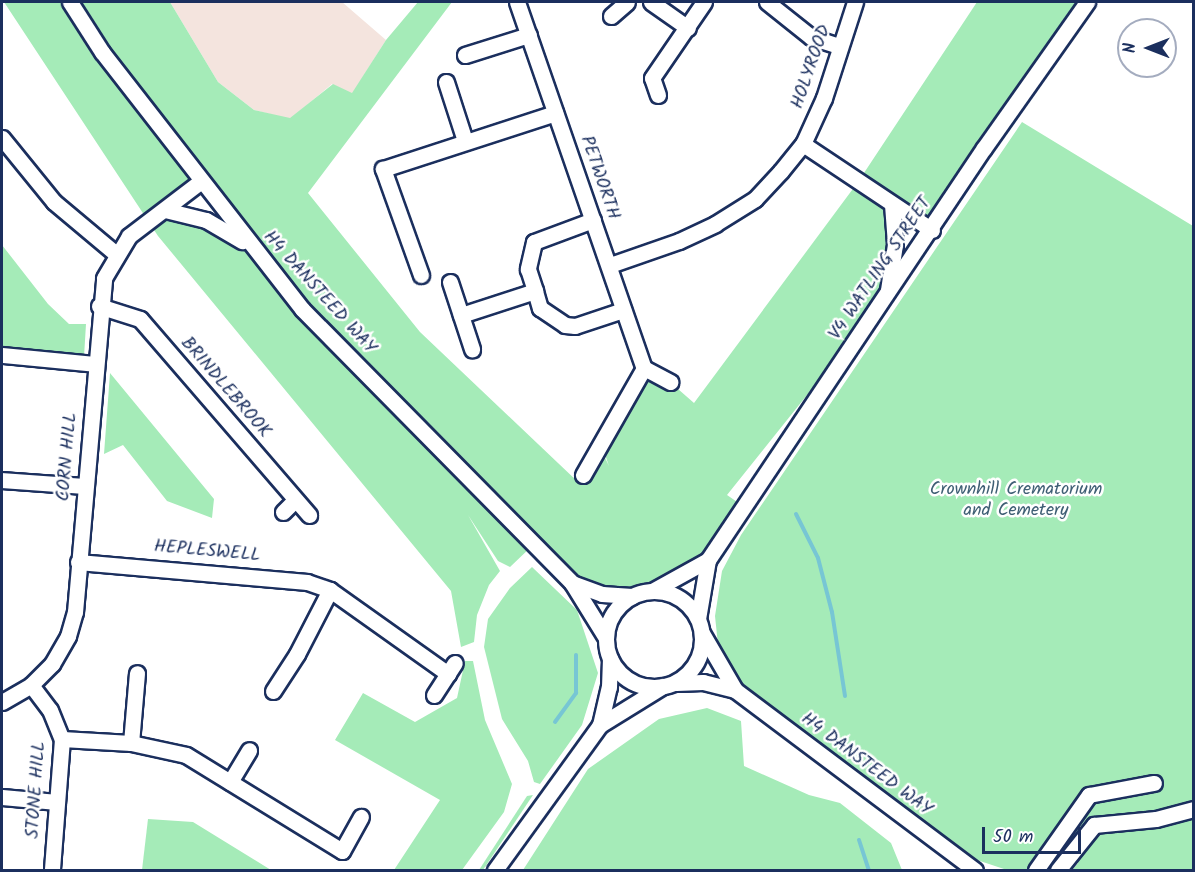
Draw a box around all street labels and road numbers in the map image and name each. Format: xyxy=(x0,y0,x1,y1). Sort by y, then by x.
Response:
street label: HOLYROOD xyxy=(788,22,836,112)
street label: PETWORTH xyxy=(575,133,623,223)
street label: V4 WATLING STREET xyxy=(825,194,937,344)
street label: H4 DANSTEED WAY xyxy=(258,227,380,359)
street label: BRINDLEBROOK xyxy=(175,333,275,443)
street label: CORN HILL xyxy=(53,412,83,502)
street label: HEPLESWELL xyxy=(153,537,261,567)
street label: H4 DANSTEED WAY xyxy=(796,709,936,821)
street label: STONE HILL xyxy=(23,741,51,839)

